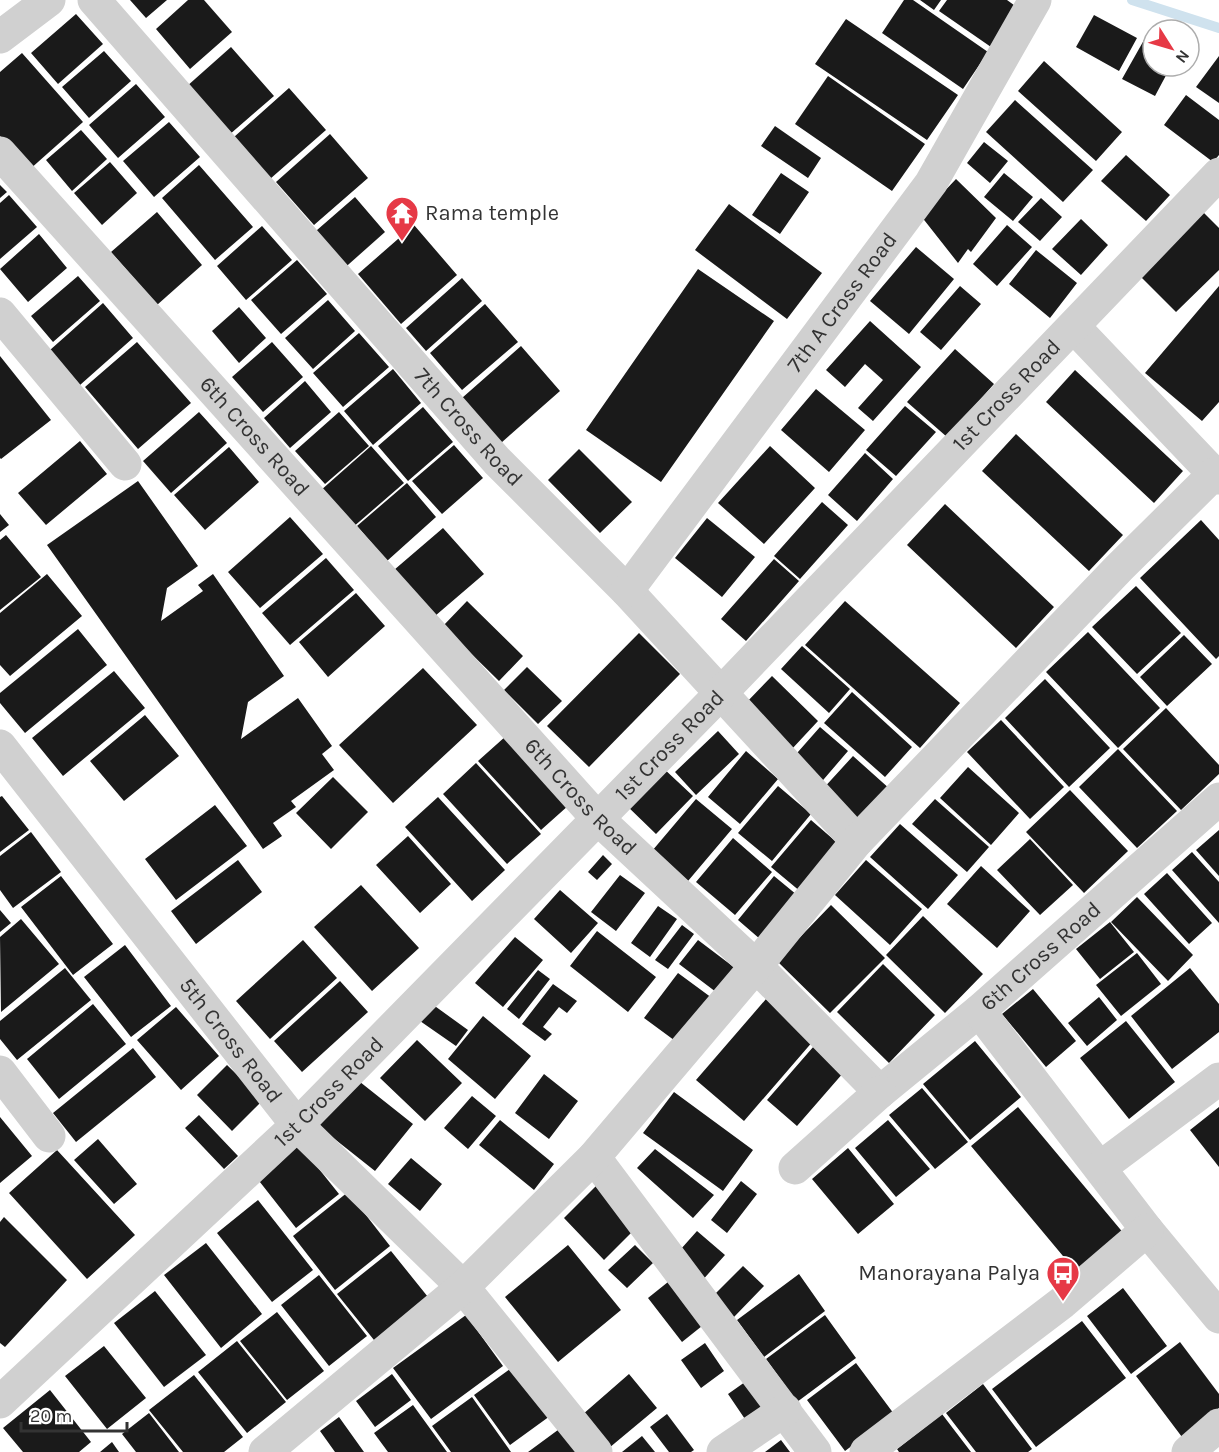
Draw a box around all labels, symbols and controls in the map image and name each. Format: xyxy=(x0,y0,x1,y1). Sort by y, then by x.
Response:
north arrow xyxy=(1141,18,1201,78)
text: N xyxy=(1172,46,1194,67)
temple icon: Rama temple xyxy=(384,195,420,242)
place label: Rama temple xyxy=(425,200,559,226)
street label: 7th A Cross Road xyxy=(782,227,903,377)
street label: 1st Cross Road xyxy=(947,334,1066,457)
street label: 7th Cross Road xyxy=(409,363,528,492)
street label: 6th Cross Road xyxy=(194,371,315,502)
street label: 1st Cross Road xyxy=(610,685,730,806)
street label: 6th Cross Road xyxy=(519,733,642,861)
street label: 6th Cross Road xyxy=(975,896,1106,1016)
street label: 5th Cross Road xyxy=(174,973,288,1108)
street label: 1st Cross Road xyxy=(269,1031,389,1153)
bus stop icon: Manorayana Palya xyxy=(1045,1255,1081,1302)
place label: Manorayana Palya xyxy=(858,1260,1040,1286)
scale bar xyxy=(21,1395,128,1433)
text: 20 m xyxy=(30,1405,72,1427)

